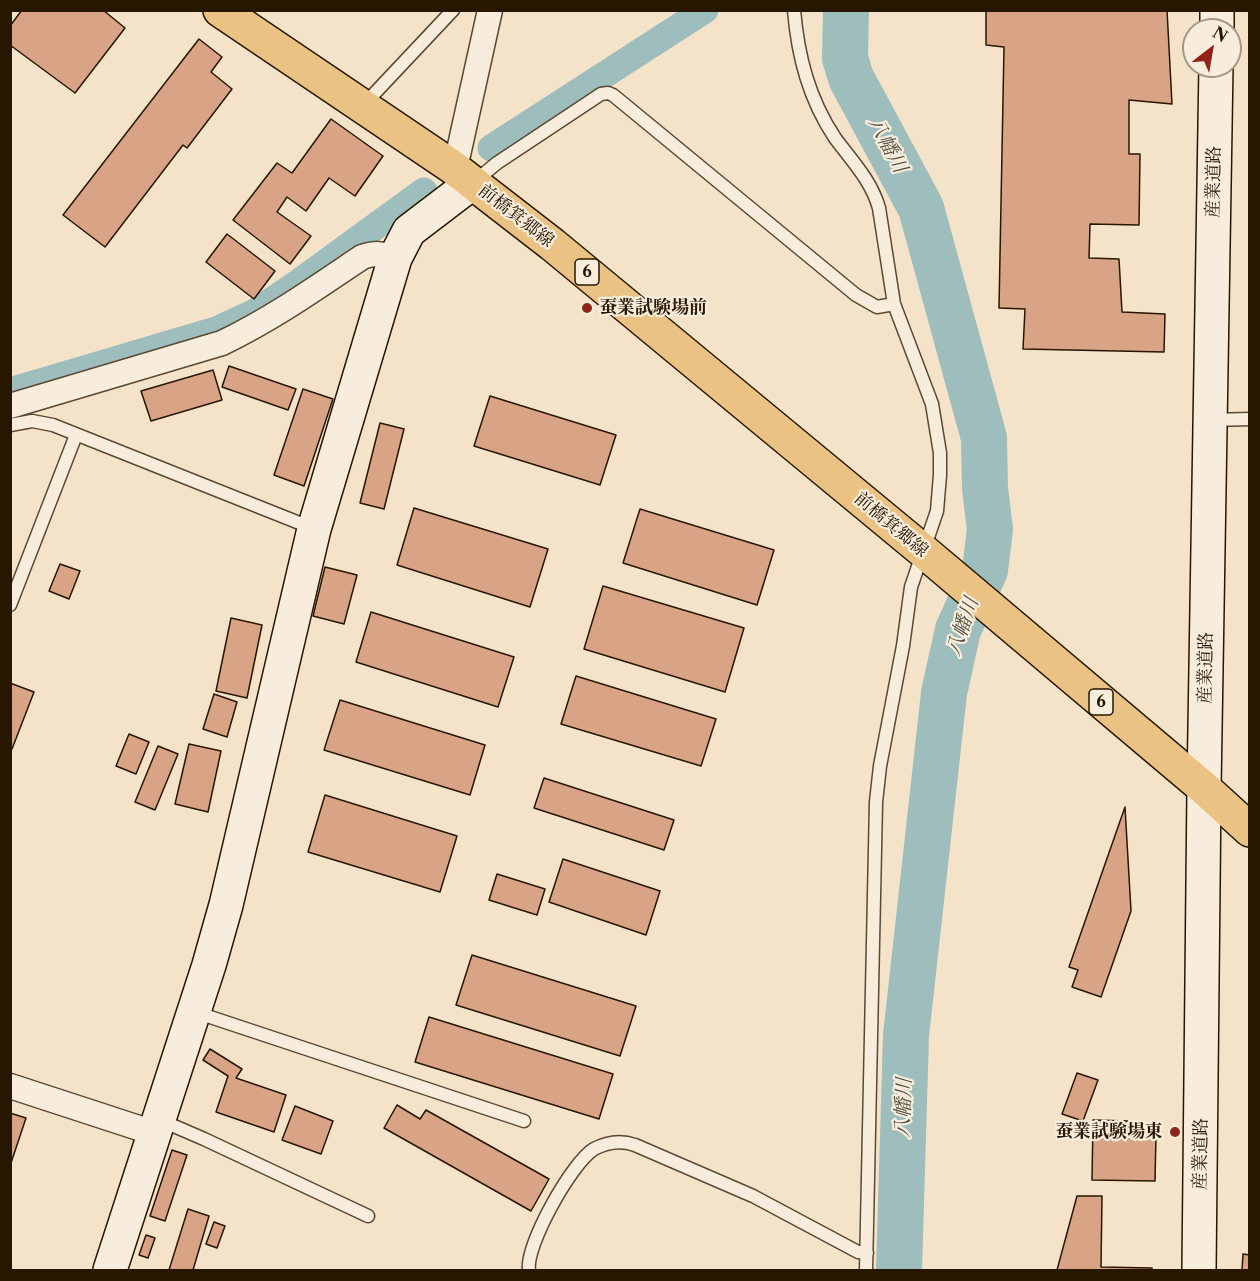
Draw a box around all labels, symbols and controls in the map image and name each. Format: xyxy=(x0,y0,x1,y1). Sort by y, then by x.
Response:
north arrow xyxy=(1182,18,1242,78)
text: N xyxy=(1209,22,1231,46)
water label: 八幡川 xyxy=(862,113,912,177)
street label: 産業道路 xyxy=(1203,146,1225,218)
street label: 前橋箕郷線 xyxy=(474,180,558,252)
road number: 6 xyxy=(575,259,599,285)
place label: 蚕業試験場前 xyxy=(599,297,707,319)
marker: 蚕業試験場前 xyxy=(580,301,594,315)
street label: 前橋箕郷線 xyxy=(850,488,932,562)
water label: 八幡川 xyxy=(942,595,984,659)
street label: 産業道路 xyxy=(1195,632,1217,704)
road number: 6 xyxy=(1089,689,1113,715)
water label: 八幡川 xyxy=(891,1078,917,1138)
street label: 産業道路 xyxy=(1190,1118,1212,1190)
place label: 蚕業試験場東 xyxy=(1055,1121,1163,1143)
marker: 蚕業試験場東 xyxy=(1168,1125,1182,1139)

